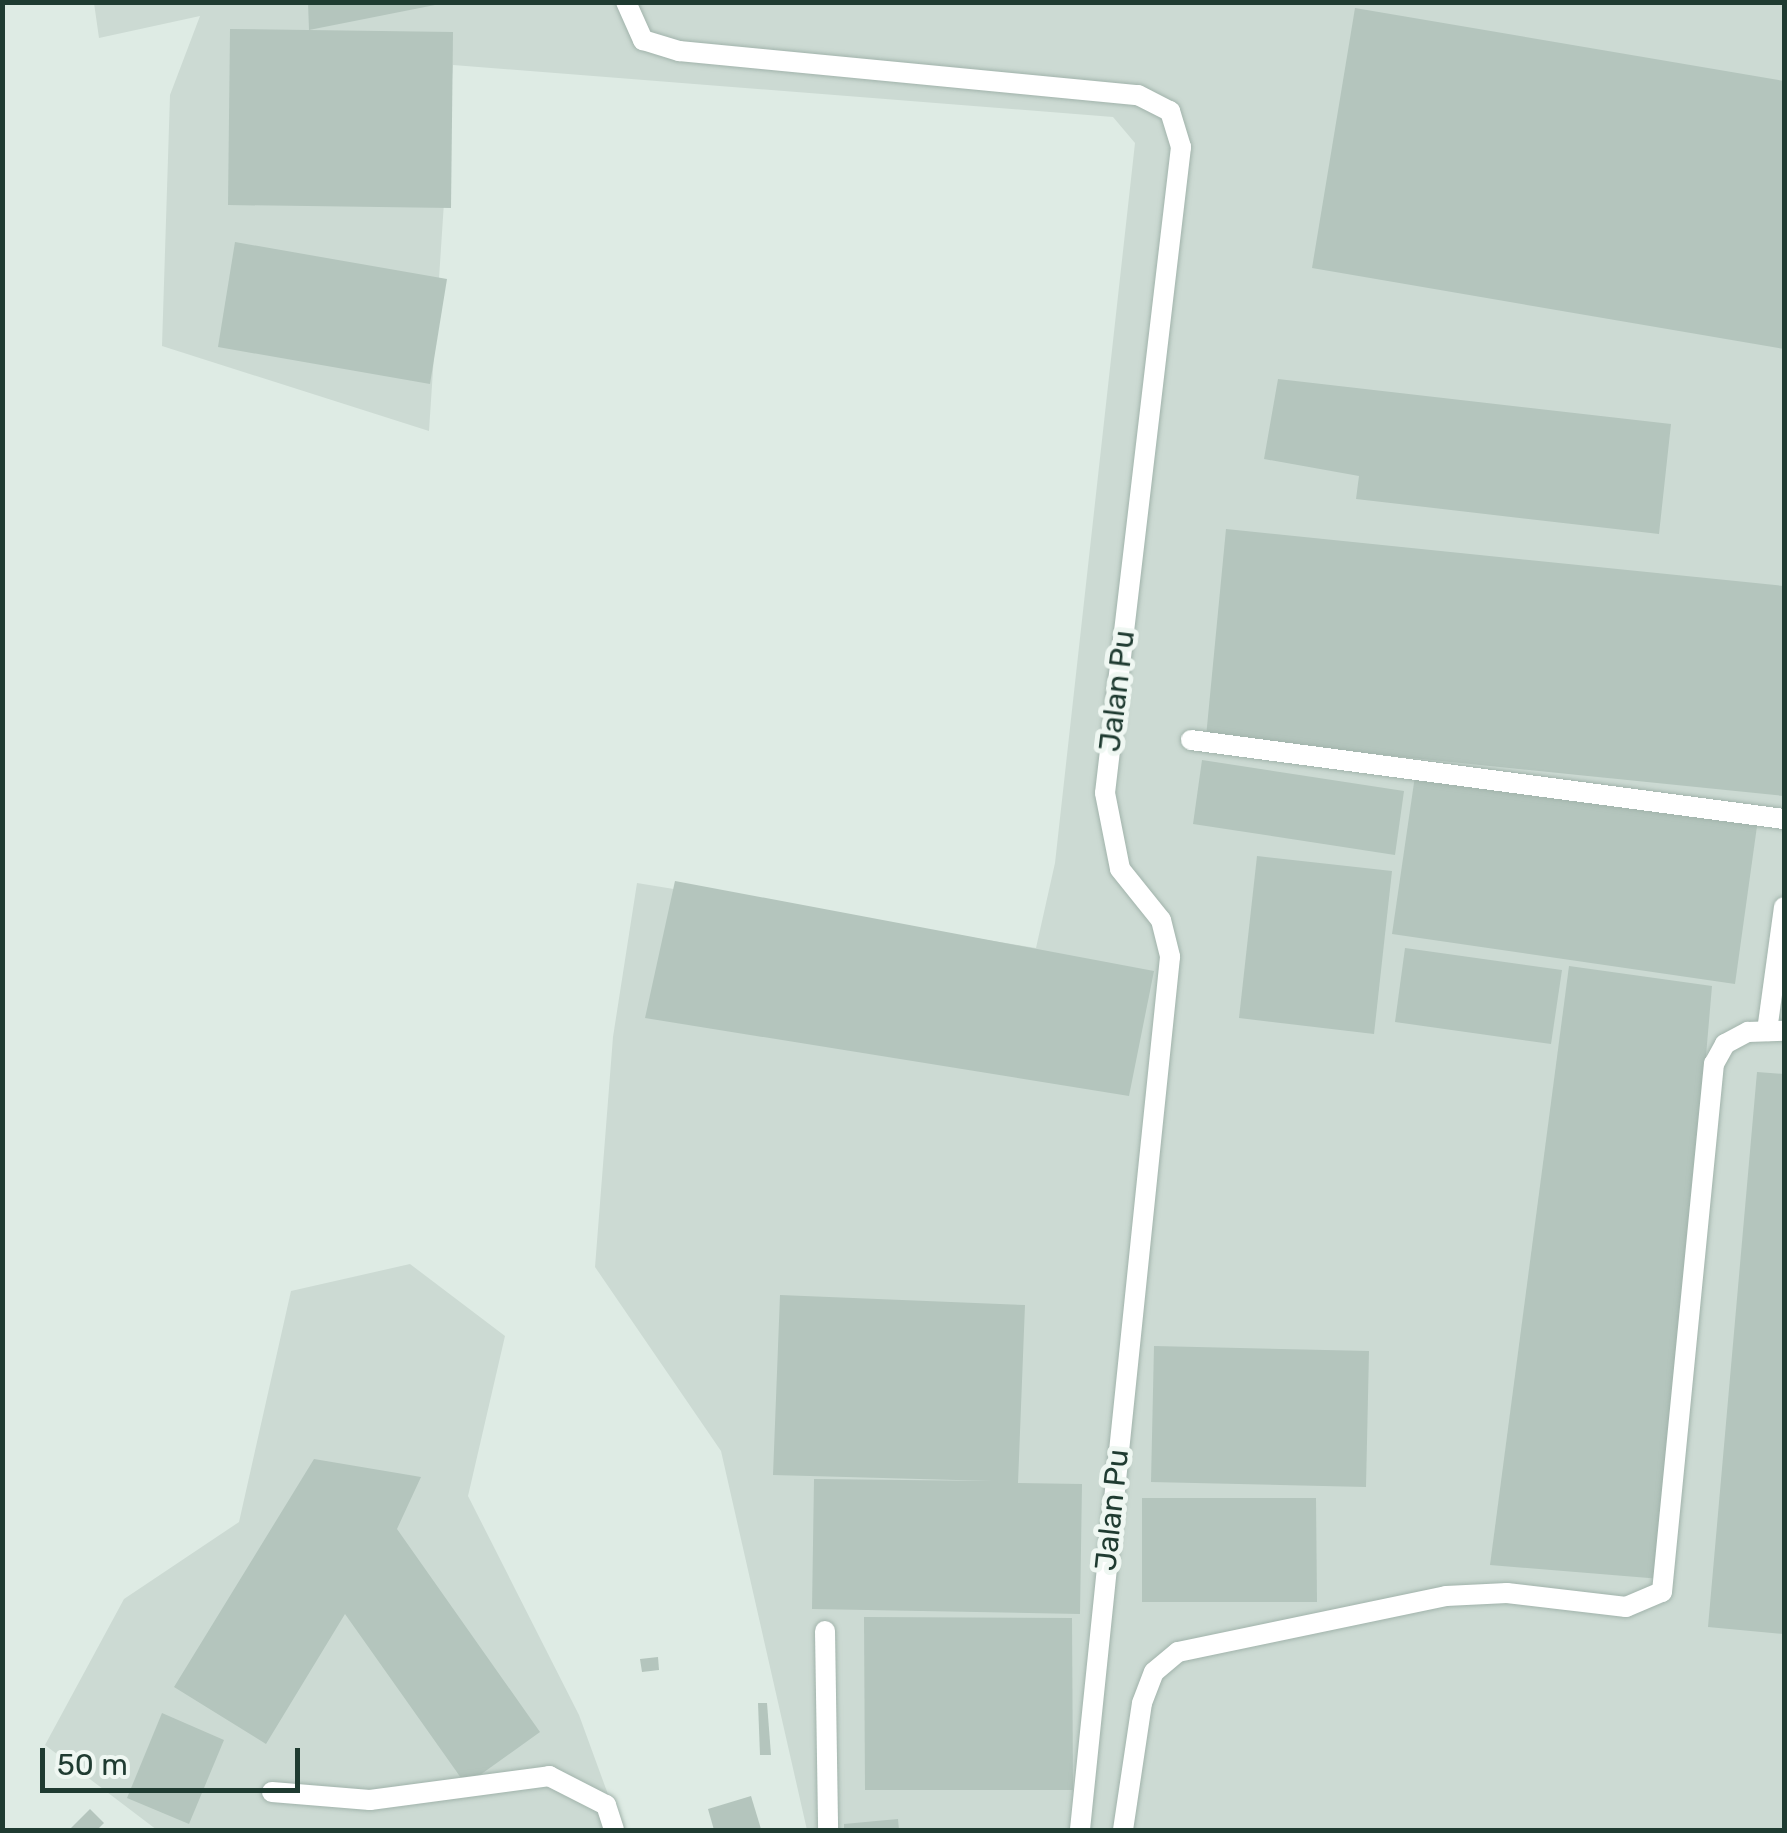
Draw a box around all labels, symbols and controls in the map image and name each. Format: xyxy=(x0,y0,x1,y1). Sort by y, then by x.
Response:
street label: Jalan Pu xyxy=(1092,628,1142,754)
street label: Jalan Pu xyxy=(1088,1447,1136,1573)
scale bar xyxy=(45,1728,305,1790)
text: 50 m xyxy=(57,1747,128,1783)

